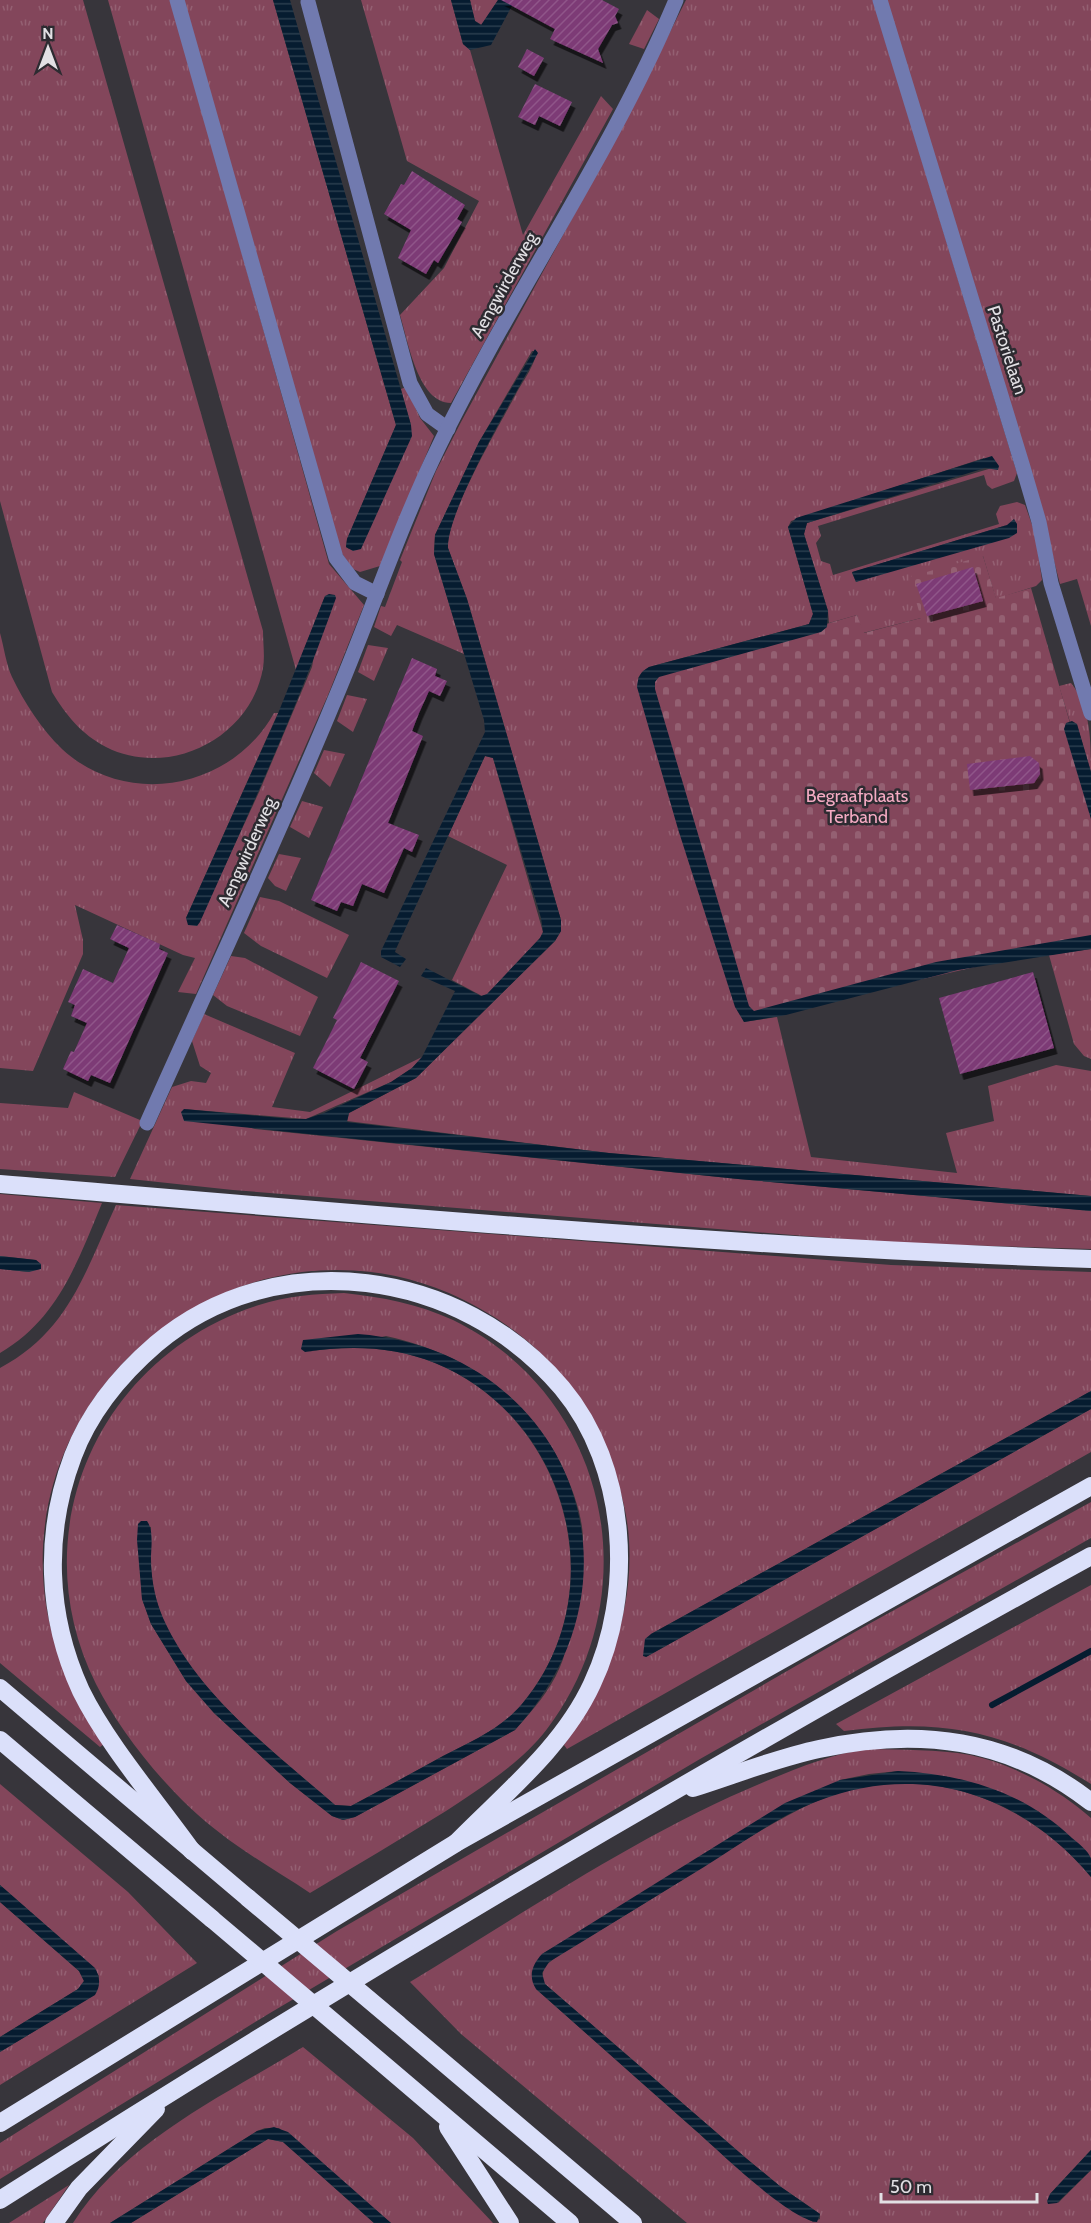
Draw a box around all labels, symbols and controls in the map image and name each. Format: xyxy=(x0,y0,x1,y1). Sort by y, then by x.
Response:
north arrow xyxy=(18,18,78,78)
text: N xyxy=(42,24,54,43)
street label: Aengwirderweg xyxy=(466,227,543,342)
street label: Pastorielaan xyxy=(982,303,1032,397)
park label: Begraafplaats Terband xyxy=(806,785,908,828)
street label: Aengwirderweg xyxy=(213,793,281,910)
scale bar xyxy=(881,2166,1037,2204)
text: 50 m xyxy=(890,2176,932,2198)

